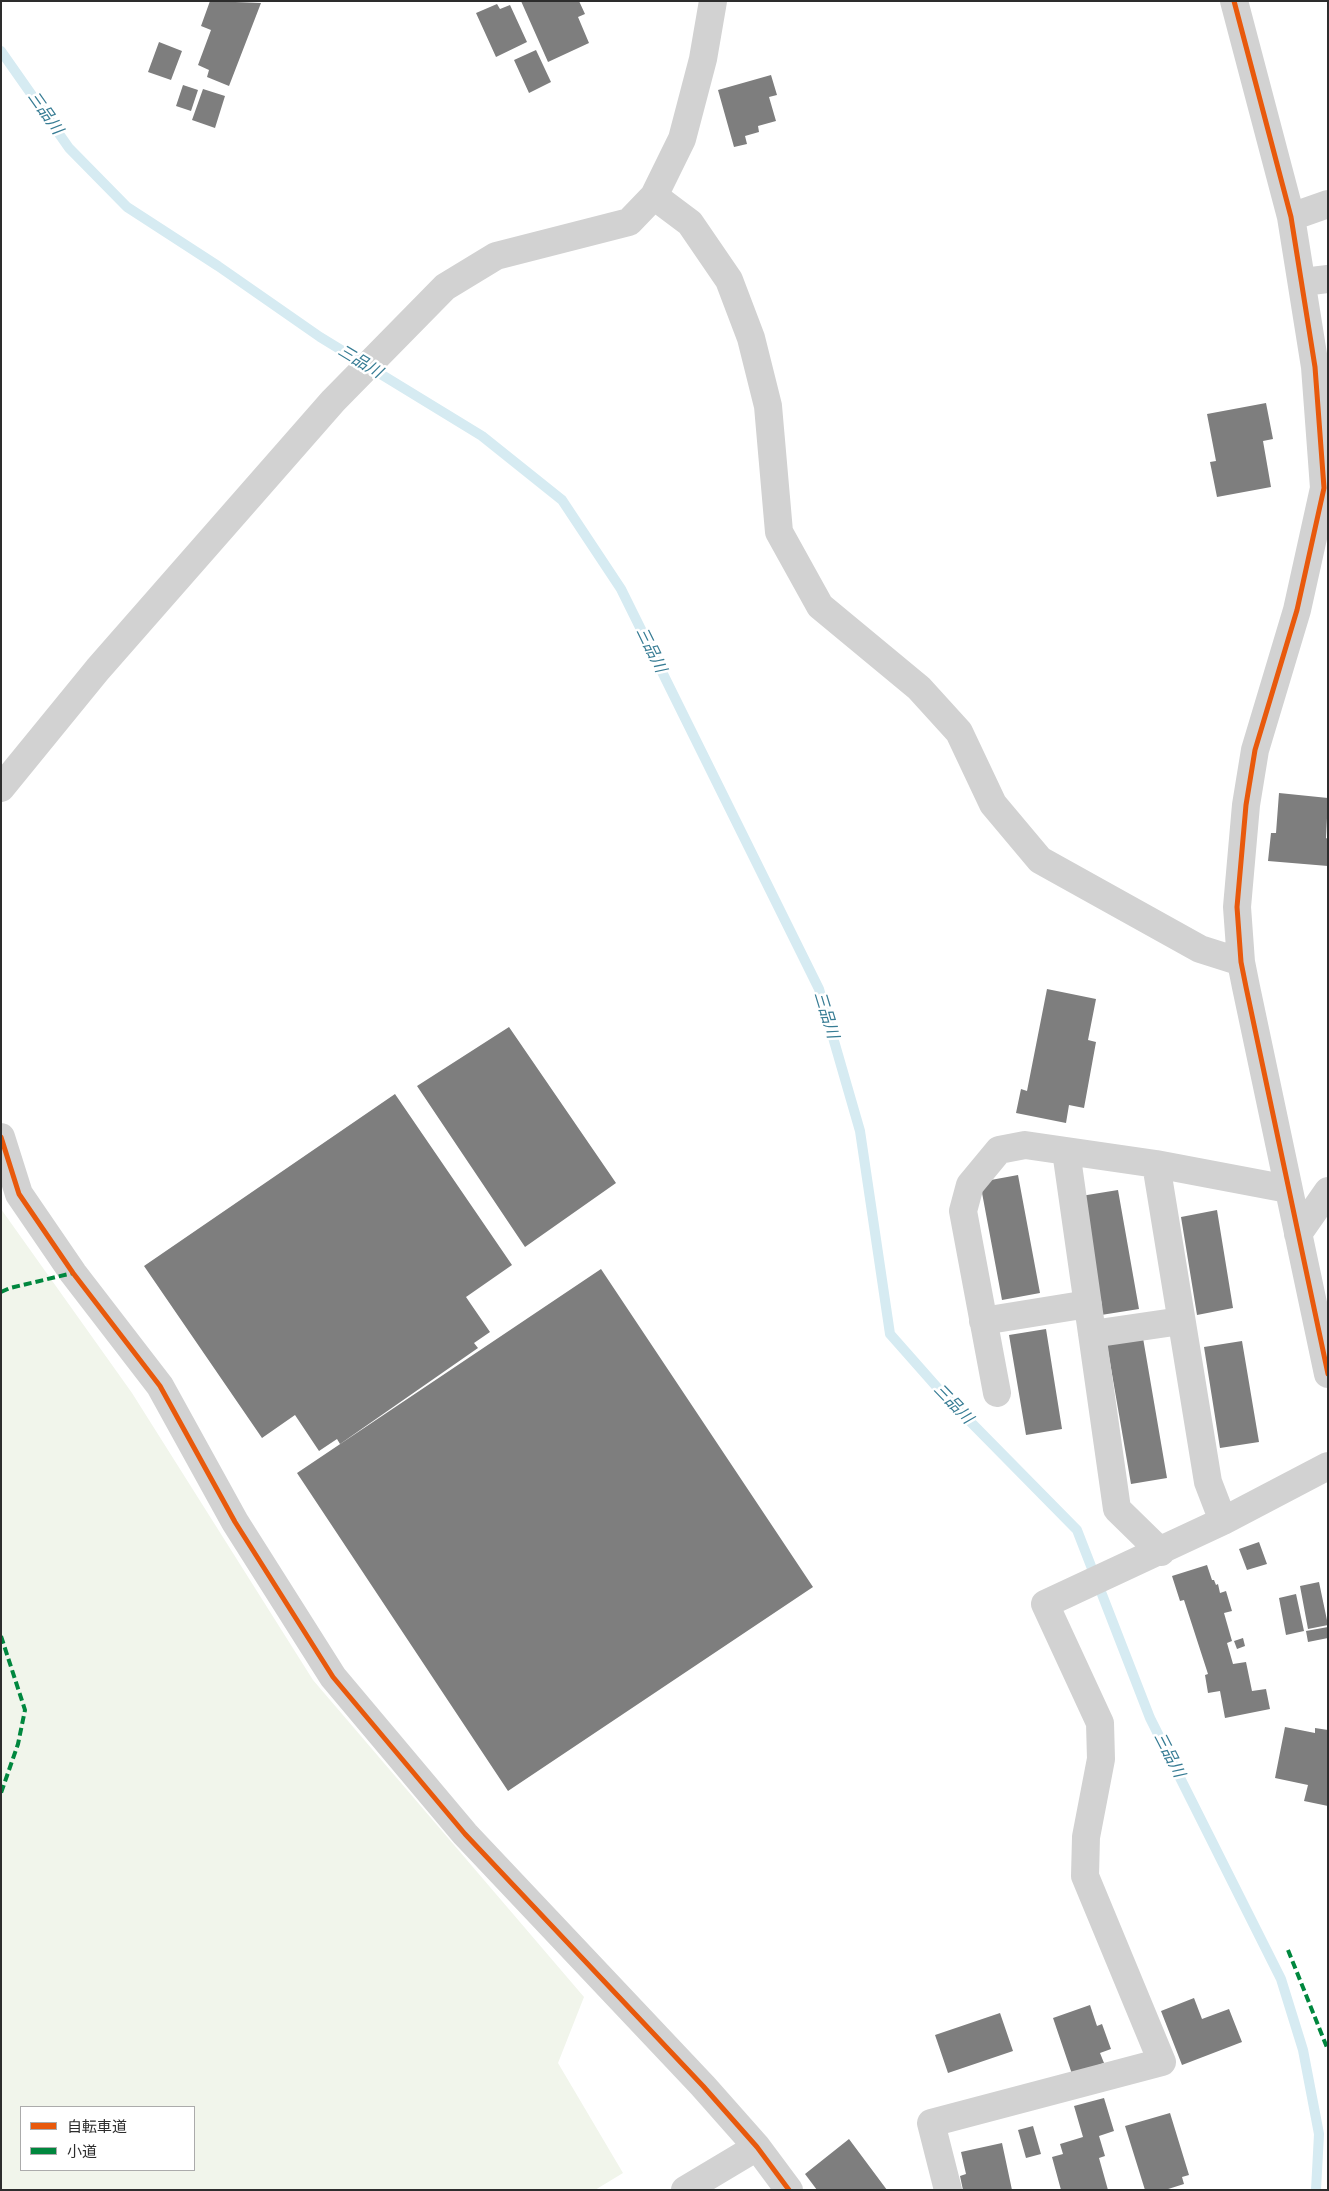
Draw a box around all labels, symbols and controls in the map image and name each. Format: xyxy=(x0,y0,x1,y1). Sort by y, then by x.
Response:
water label: 三品川 xyxy=(23,88,67,138)
water label: 三品川 xyxy=(334,341,386,383)
water label: 三品川 xyxy=(632,624,670,676)
water label: 三品川 xyxy=(810,989,842,1041)
water label: 三品川 xyxy=(929,1380,977,1428)
water label: 三品川 xyxy=(1150,1729,1188,1781)
legend xyxy=(20,2106,195,2171)
text: 自転車道 xyxy=(67,2117,127,2136)
text: 小道 xyxy=(67,2142,97,2161)

